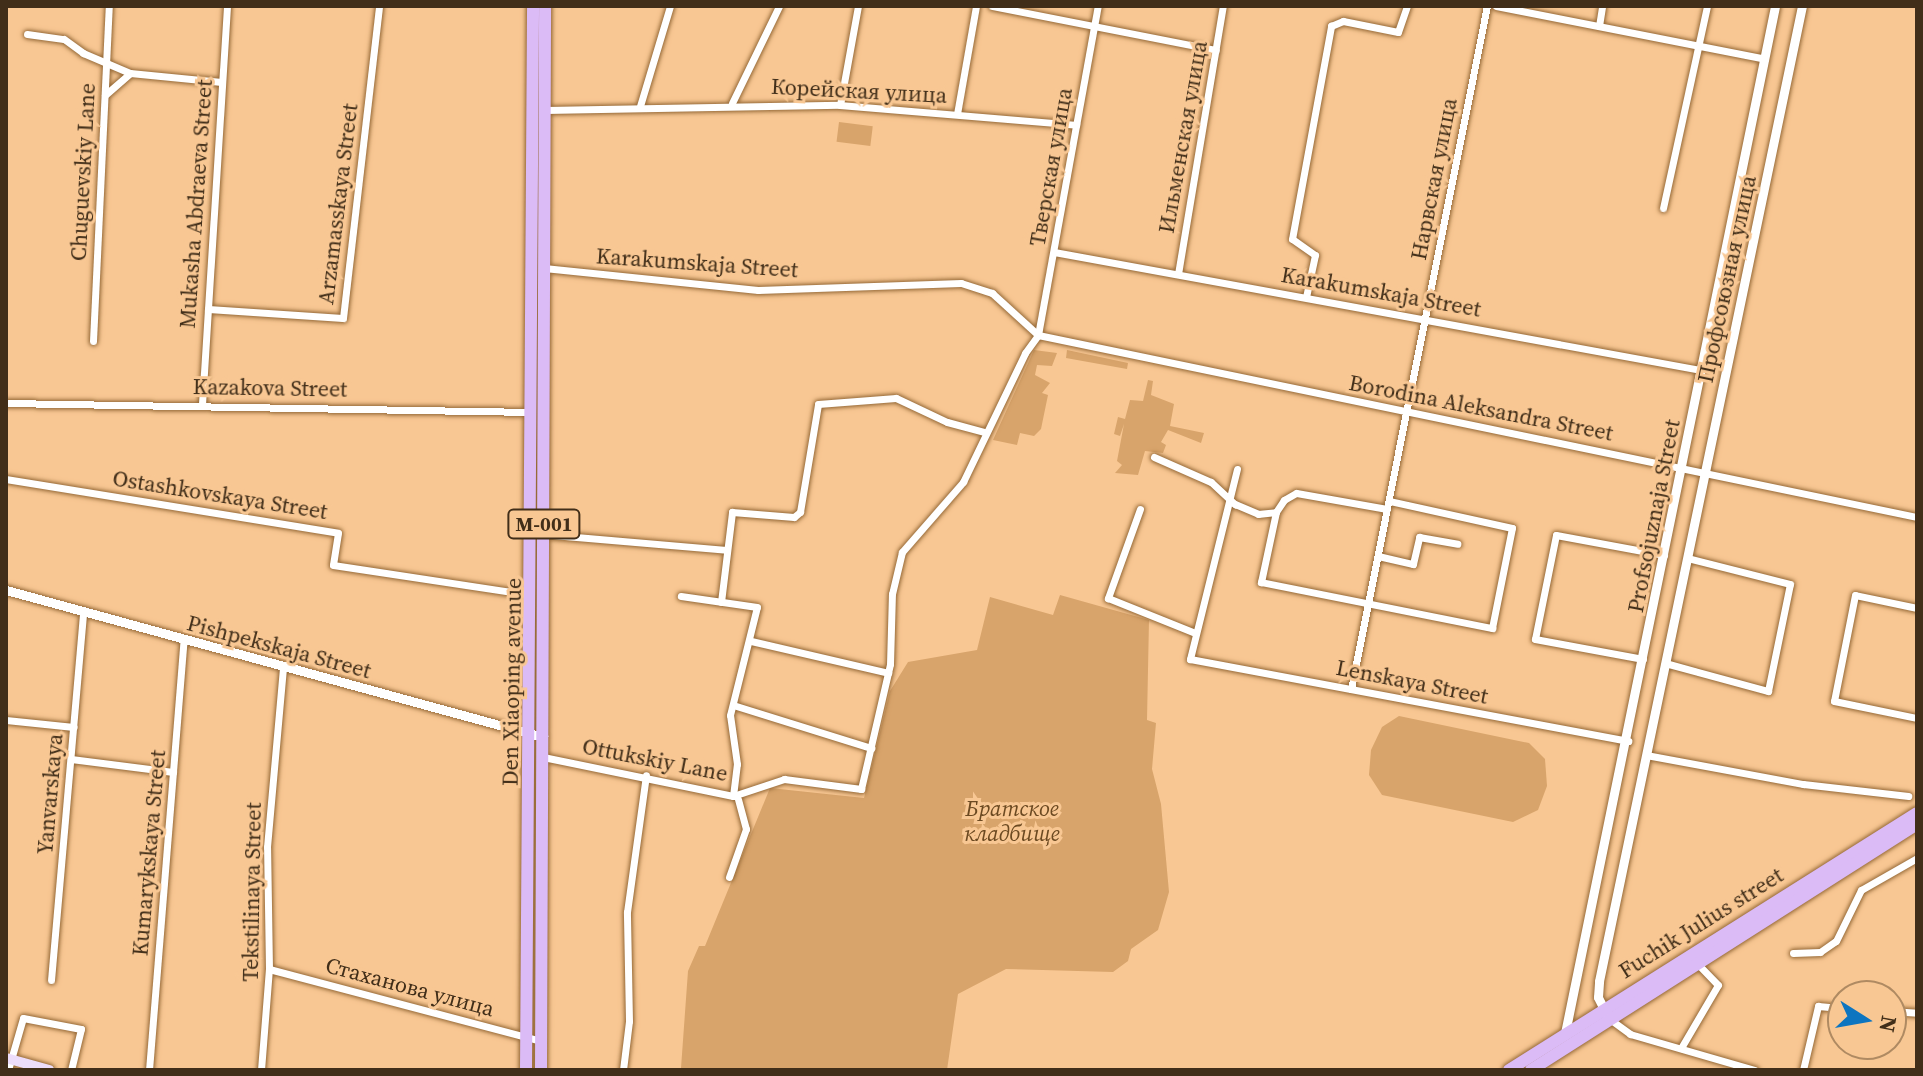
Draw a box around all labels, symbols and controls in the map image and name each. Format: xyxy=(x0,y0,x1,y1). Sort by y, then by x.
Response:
street label: Ильменская улица xyxy=(1153,39,1213,235)
street label: Корейская улица xyxy=(770,73,948,109)
street label: Mukasha Abdraeva Street xyxy=(174,79,218,329)
street label: Chuguevskiy Lane xyxy=(65,82,101,262)
street label: Тверская улица xyxy=(1024,86,1078,248)
street label: Нарвская улица xyxy=(1405,96,1463,262)
street label: Arzamasskaya Street xyxy=(313,102,363,306)
street label: Профсоюзная улица xyxy=(1692,173,1762,385)
street label: Karakumskaja Street xyxy=(595,243,799,283)
street label: Karakumskaja Street xyxy=(1279,261,1483,323)
street label: Borodina Aleksandra Street xyxy=(1347,369,1615,447)
street label: Kazakova Street xyxy=(193,373,347,403)
street label: Profsojuznaja Street xyxy=(1622,417,1686,615)
street label: Ostashkovskaya Street xyxy=(111,465,329,525)
road number: M-001 xyxy=(506,508,582,540)
street label: Den Xiaoping avenue xyxy=(497,578,527,786)
street label: Pishpekskaja Street xyxy=(184,610,374,684)
street label: Lenskaya Street xyxy=(1334,654,1490,710)
street label: Yanvarskaya xyxy=(32,732,68,856)
street label: Ottukskiy Lane xyxy=(580,733,730,787)
street label: Kumarykskaya Street xyxy=(127,749,171,957)
park label: Братское кладбище xyxy=(964,795,1060,846)
street label: Tekstilinaya Street xyxy=(237,802,267,982)
street label: Fuchik Julius street xyxy=(1614,862,1788,984)
street label: Стаханова улица xyxy=(323,952,497,1022)
north arrow xyxy=(1827,980,1907,1060)
text: N xyxy=(1872,1013,1905,1035)

